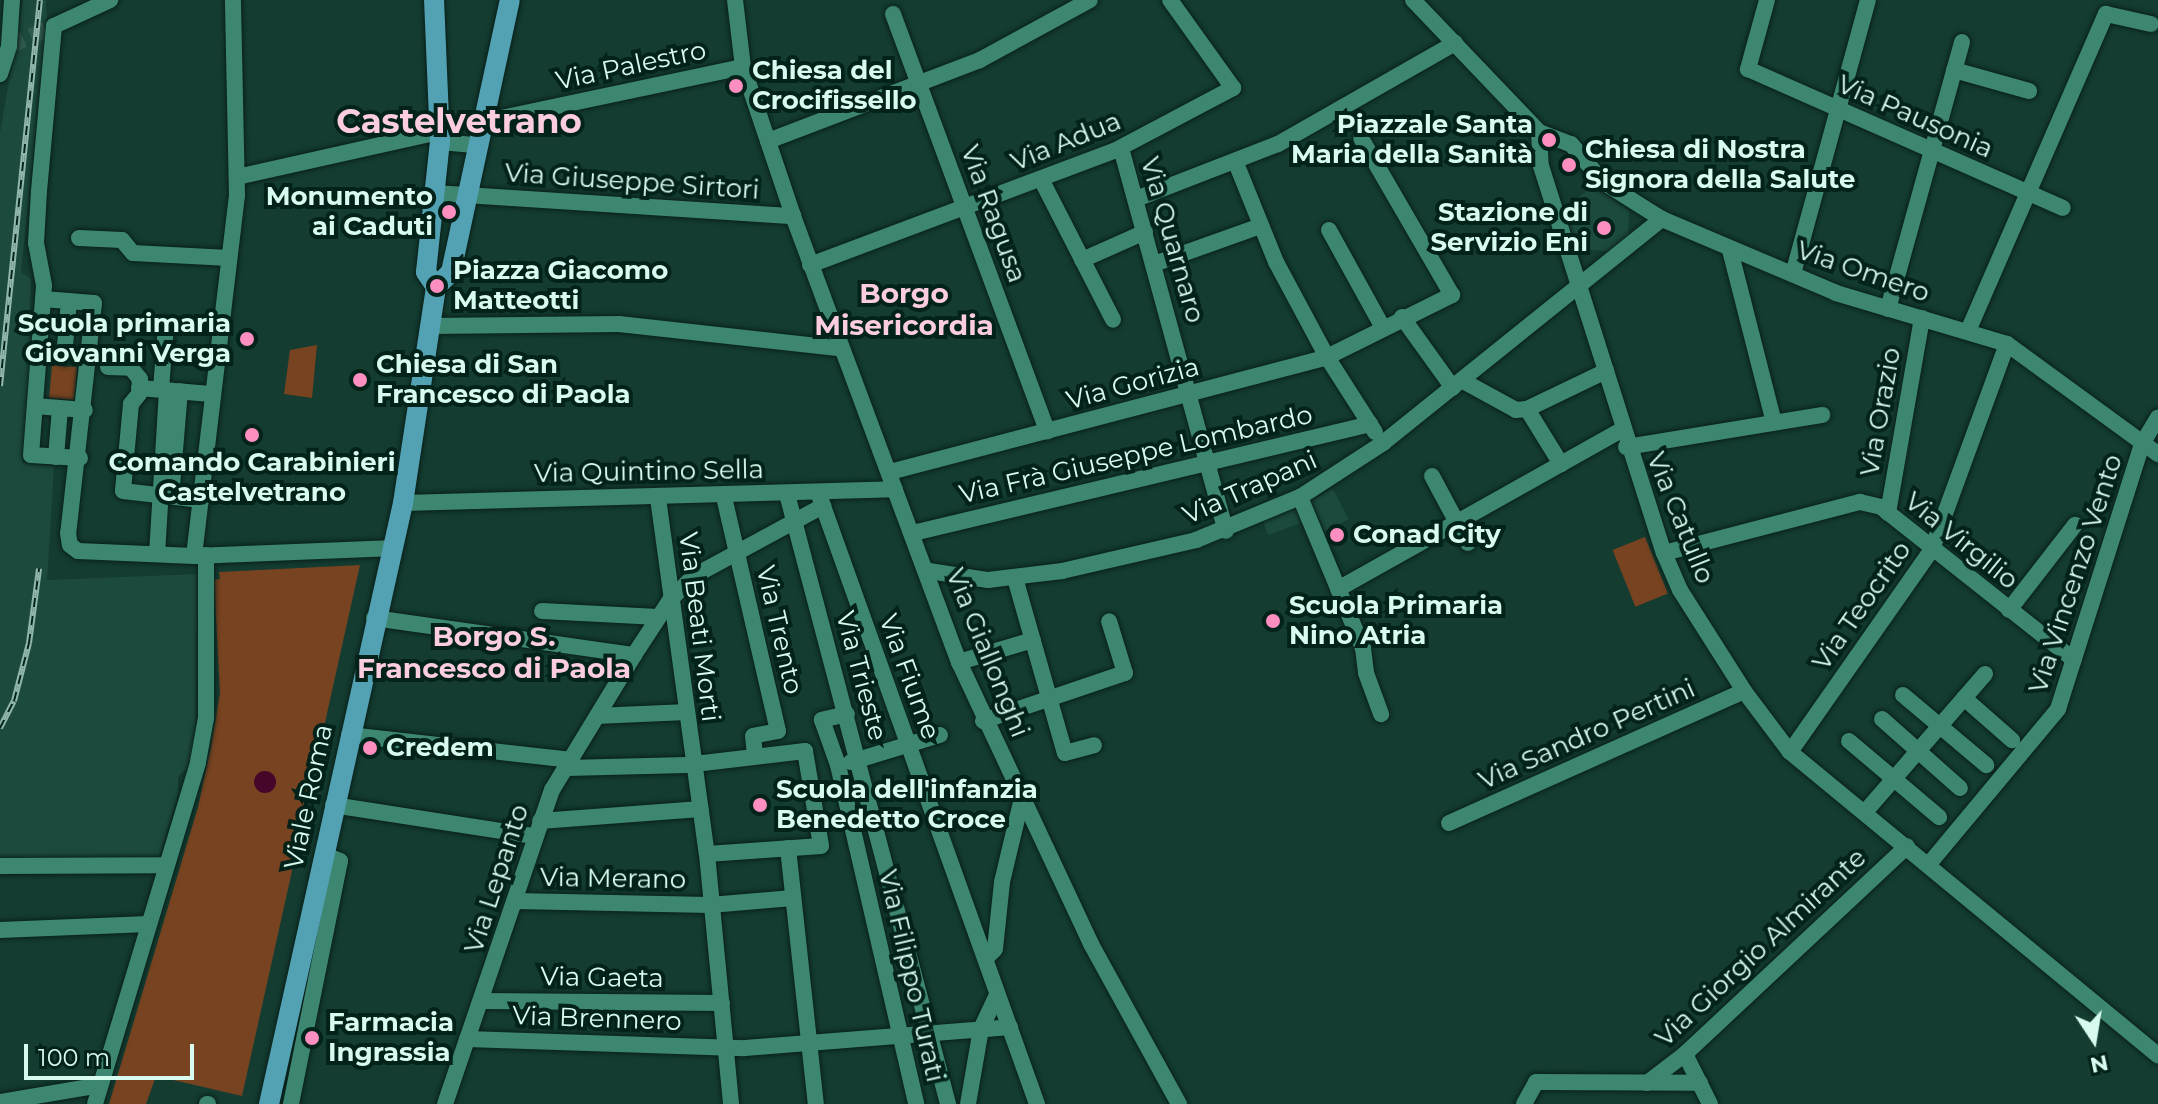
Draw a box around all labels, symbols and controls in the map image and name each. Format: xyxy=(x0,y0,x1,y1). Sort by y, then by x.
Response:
street label: Via Palestro xyxy=(553,35,709,97)
place label: Chiesa del Crocifissello xyxy=(752,55,917,116)
street label: Via Pausonia xyxy=(1832,69,1998,165)
marker: Chiesa del Crocifissello xyxy=(727,77,745,95)
district label: Castelvetrano xyxy=(336,102,582,142)
street label: Via Adua xyxy=(1006,106,1126,178)
place label: Piazzale Santa Maria della Sanità xyxy=(1291,109,1533,170)
marker: Piazzale Santa Maria della Sanità xyxy=(1540,131,1558,149)
place label: Chiesa di Nostra Signora della Salute xyxy=(1585,134,1855,196)
street label: Via Ragusa xyxy=(954,141,1032,287)
street label: Via Quarnaro xyxy=(1133,154,1211,326)
marker: Chiesa di Nostra Signora della Salute xyxy=(1560,156,1578,174)
street label: Via Giuseppe Sirtori xyxy=(504,158,760,206)
place label: Monumento ai Caduti xyxy=(266,181,433,242)
place label: Stazione di Servizio Eni xyxy=(1430,197,1588,258)
marker: Monumento ai Caduti xyxy=(440,203,458,221)
marker: Stazione di Servizio Eni xyxy=(1595,219,1613,237)
street label: Via Omero xyxy=(1793,235,1933,309)
place label: Piazza Giacomo Matteotti xyxy=(453,255,668,316)
district label: Borgo Misericordia xyxy=(814,276,994,342)
marker: Piazza Giacomo Matteotti xyxy=(428,277,446,295)
place label: Scuola primaria Giovanni Verga xyxy=(18,308,231,370)
marker: Scuola primaria Giovanni Verga xyxy=(238,330,256,348)
street label: Via Orazio xyxy=(1854,345,1908,479)
place label: Chiesa di San Francesco di Paola xyxy=(376,349,630,410)
street label: Via Gorizia xyxy=(1063,351,1203,417)
marker: Chiesa di San Francesco di Paola xyxy=(351,371,369,389)
street label: Via Frà Giuseppe Lombardo xyxy=(957,399,1315,511)
marker: Comando Carabinieri Castelvetrano xyxy=(243,426,261,444)
street label: Via Trapani xyxy=(1178,445,1322,531)
place label: Comando Carabinieri Castelvetrano xyxy=(108,447,396,508)
street label: Via Catullo xyxy=(1640,448,1720,588)
street label: Via Vincenzo Vento xyxy=(2023,451,2129,697)
street label: Via Quintino Sella xyxy=(534,454,764,490)
street label: Via Virgilio xyxy=(1898,486,2024,596)
place label: Conad City xyxy=(1353,519,1501,551)
marker: Conad City xyxy=(1328,526,1346,544)
street label: Via Beati Morti xyxy=(672,530,726,724)
street label: Via Teocrito xyxy=(1806,535,1918,677)
street label: Via Trento xyxy=(749,563,809,697)
street label: Via Giallonghi xyxy=(939,564,1035,742)
place label: Scuola Primaria Nino Atria xyxy=(1289,590,1503,652)
street label: Via Trieste xyxy=(829,608,893,744)
street label: Via Fiume xyxy=(872,610,946,744)
marker: Scuola Primaria Nino Atria xyxy=(1264,612,1282,630)
district label: Borgo S. Francesco di Paola xyxy=(357,619,631,685)
street label: Via Sandro Pertini xyxy=(1474,673,1700,797)
street label: Viale Roma xyxy=(278,722,340,872)
place label: Credem xyxy=(386,732,494,764)
marker: Credem xyxy=(361,739,379,757)
place label: Scuola dell'infanzia Benedetto Croce xyxy=(776,774,1038,836)
marker: Scuola dell'infanzia Benedetto Croce xyxy=(751,796,769,814)
street label: Via Lepanto xyxy=(458,801,536,957)
street label: Via Giorgio Almirante xyxy=(1649,842,1873,1054)
street label: Via Merano xyxy=(540,862,686,896)
street label: Via Filippo Turati xyxy=(871,867,951,1085)
street label: Via Gaeta xyxy=(540,961,664,995)
street label: Via Brennero xyxy=(512,1000,682,1038)
north arrow xyxy=(2054,1000,2134,1080)
place label: Farmacia Ingrassia xyxy=(328,1007,454,1068)
scale bar xyxy=(28,1028,198,1078)
marker: Farmacia Ingrassia xyxy=(303,1029,321,1047)
text: 100 m xyxy=(38,1043,110,1072)
text: N xyxy=(2088,1049,2111,1079)

